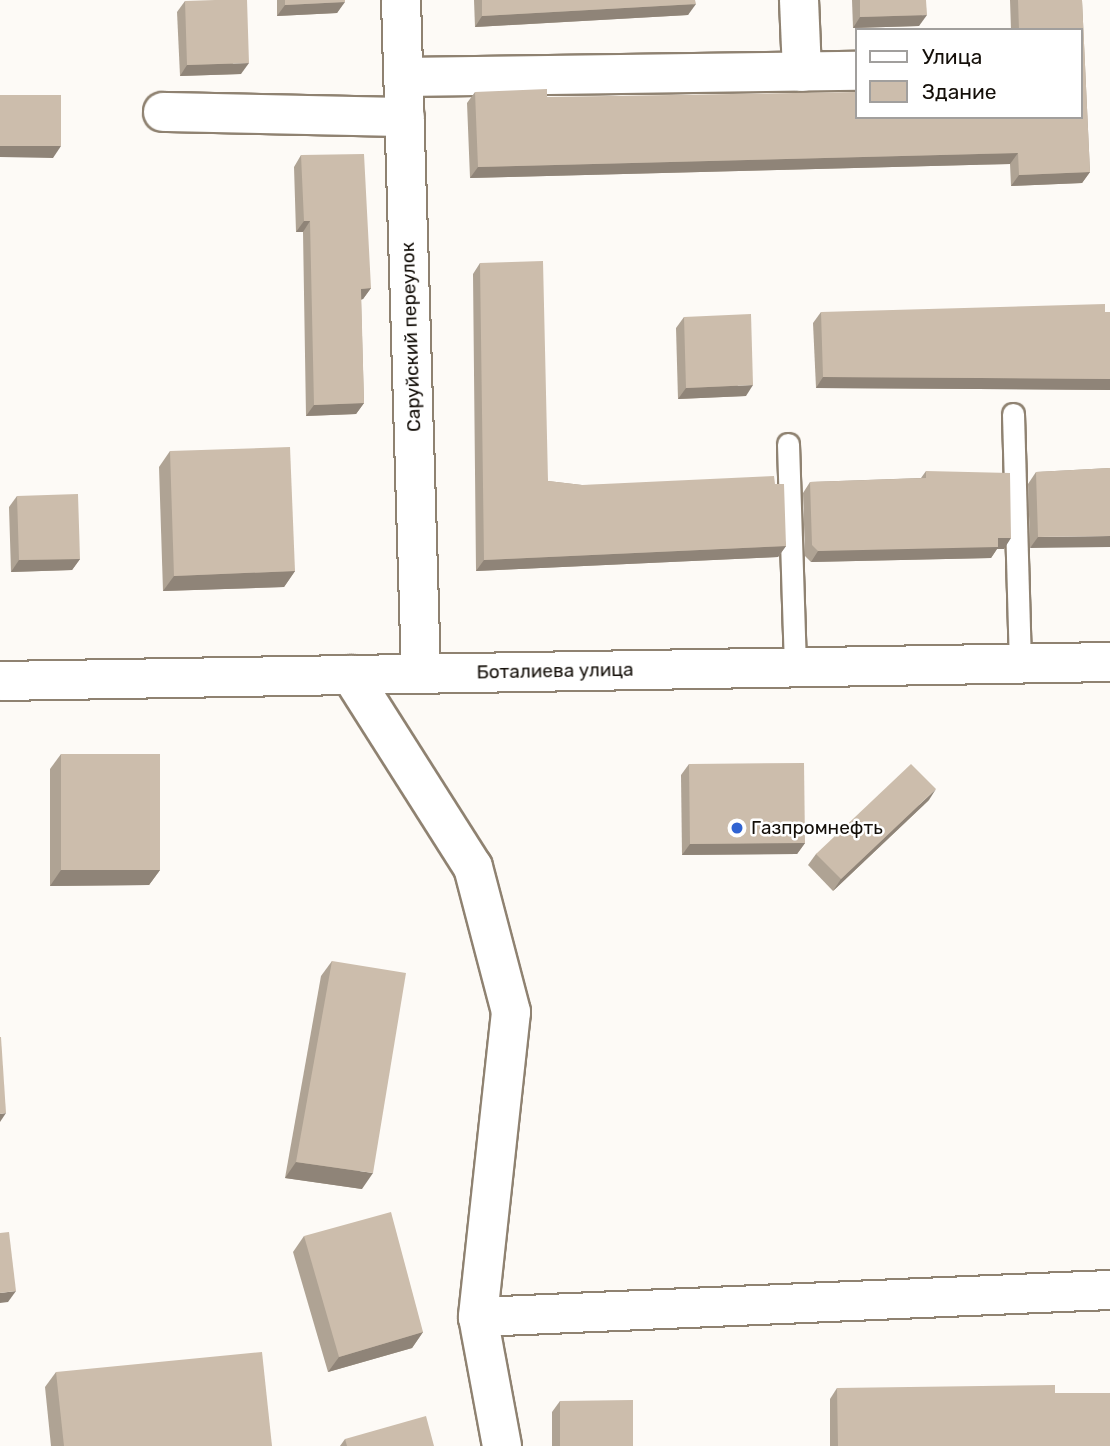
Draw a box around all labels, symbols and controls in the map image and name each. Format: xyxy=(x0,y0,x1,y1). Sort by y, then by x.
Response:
legend xyxy=(855,28,1082,119)
text: Улица xyxy=(922,44,982,69)
text: Здание xyxy=(922,79,997,104)
street label: Саруйский переулок xyxy=(396,242,426,432)
street label: Боталиева улица xyxy=(476,658,634,684)
place label: Газпромнефть xyxy=(751,817,883,839)
marker: Газпромнефть xyxy=(729,820,745,836)

